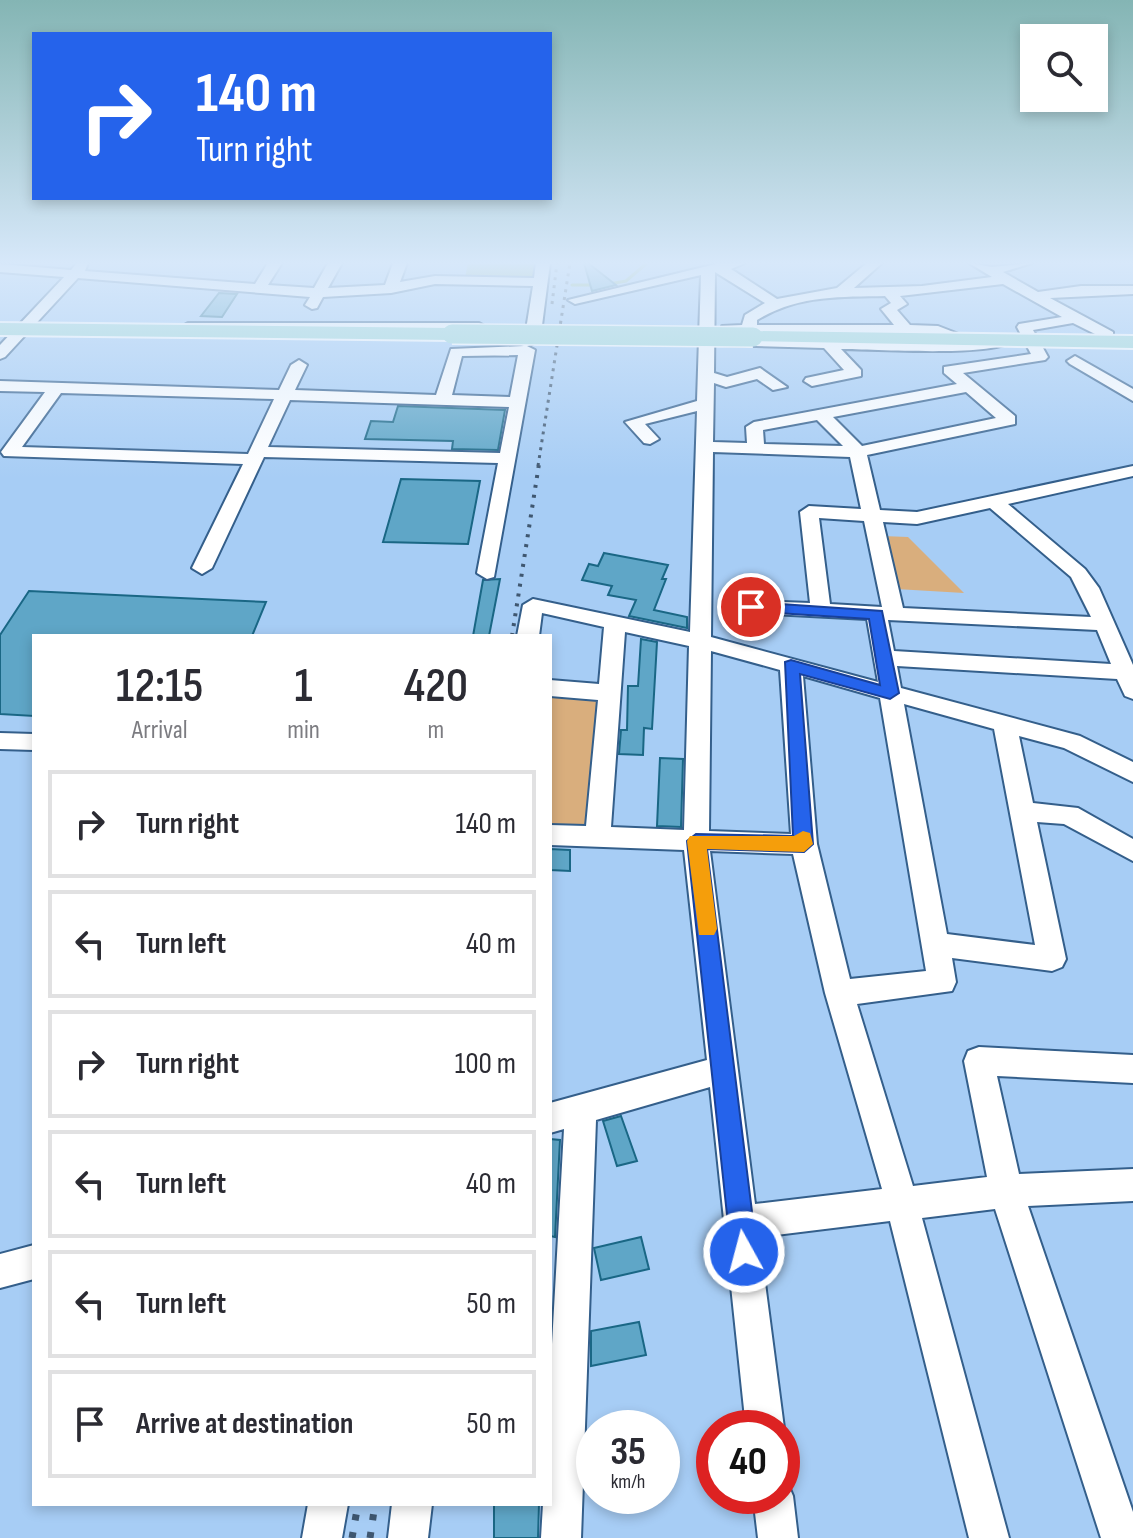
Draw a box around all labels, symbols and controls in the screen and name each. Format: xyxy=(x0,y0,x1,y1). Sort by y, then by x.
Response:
map controls xyxy=(1020,24,1108,112)
button: search xyxy=(1020,24,1108,112)
text: 140 m xyxy=(196,61,317,128)
icon: right xyxy=(64,64,168,168)
text: Turn right xyxy=(196,129,313,172)
pin xyxy=(717,573,785,641)
icon: arrive xyxy=(729,585,773,629)
text: 12:15 xyxy=(116,658,203,715)
text: 1 xyxy=(295,658,312,715)
text: 420 xyxy=(404,658,468,715)
text: Arrival xyxy=(132,715,188,746)
text: min xyxy=(287,715,320,746)
text: m xyxy=(428,715,444,746)
icon: right xyxy=(68,802,112,846)
text: Turn right xyxy=(136,806,239,842)
text: 140 m xyxy=(456,806,516,842)
icon: left xyxy=(68,922,112,966)
text: Turn left xyxy=(136,926,226,962)
text: 40 m xyxy=(466,926,516,962)
icon: right xyxy=(68,1042,112,1086)
text: Turn right xyxy=(136,1046,239,1082)
text: 100 m xyxy=(455,1046,516,1082)
icon: left xyxy=(68,1162,112,1206)
text: Turn left xyxy=(136,1166,226,1202)
text: 40 m xyxy=(466,1166,516,1202)
position arrow xyxy=(702,1210,786,1294)
icon: left xyxy=(68,1282,112,1326)
text: Turn left xyxy=(136,1286,226,1322)
text: 50 m xyxy=(467,1286,516,1322)
icon: arrive xyxy=(68,1402,112,1446)
text: Arrive at destination xyxy=(136,1406,353,1442)
text: 50 m xyxy=(467,1406,516,1442)
speed limit sign: 40 xyxy=(696,1410,800,1514)
text: 35 xyxy=(610,1428,646,1476)
text: km/h xyxy=(611,1470,645,1494)

